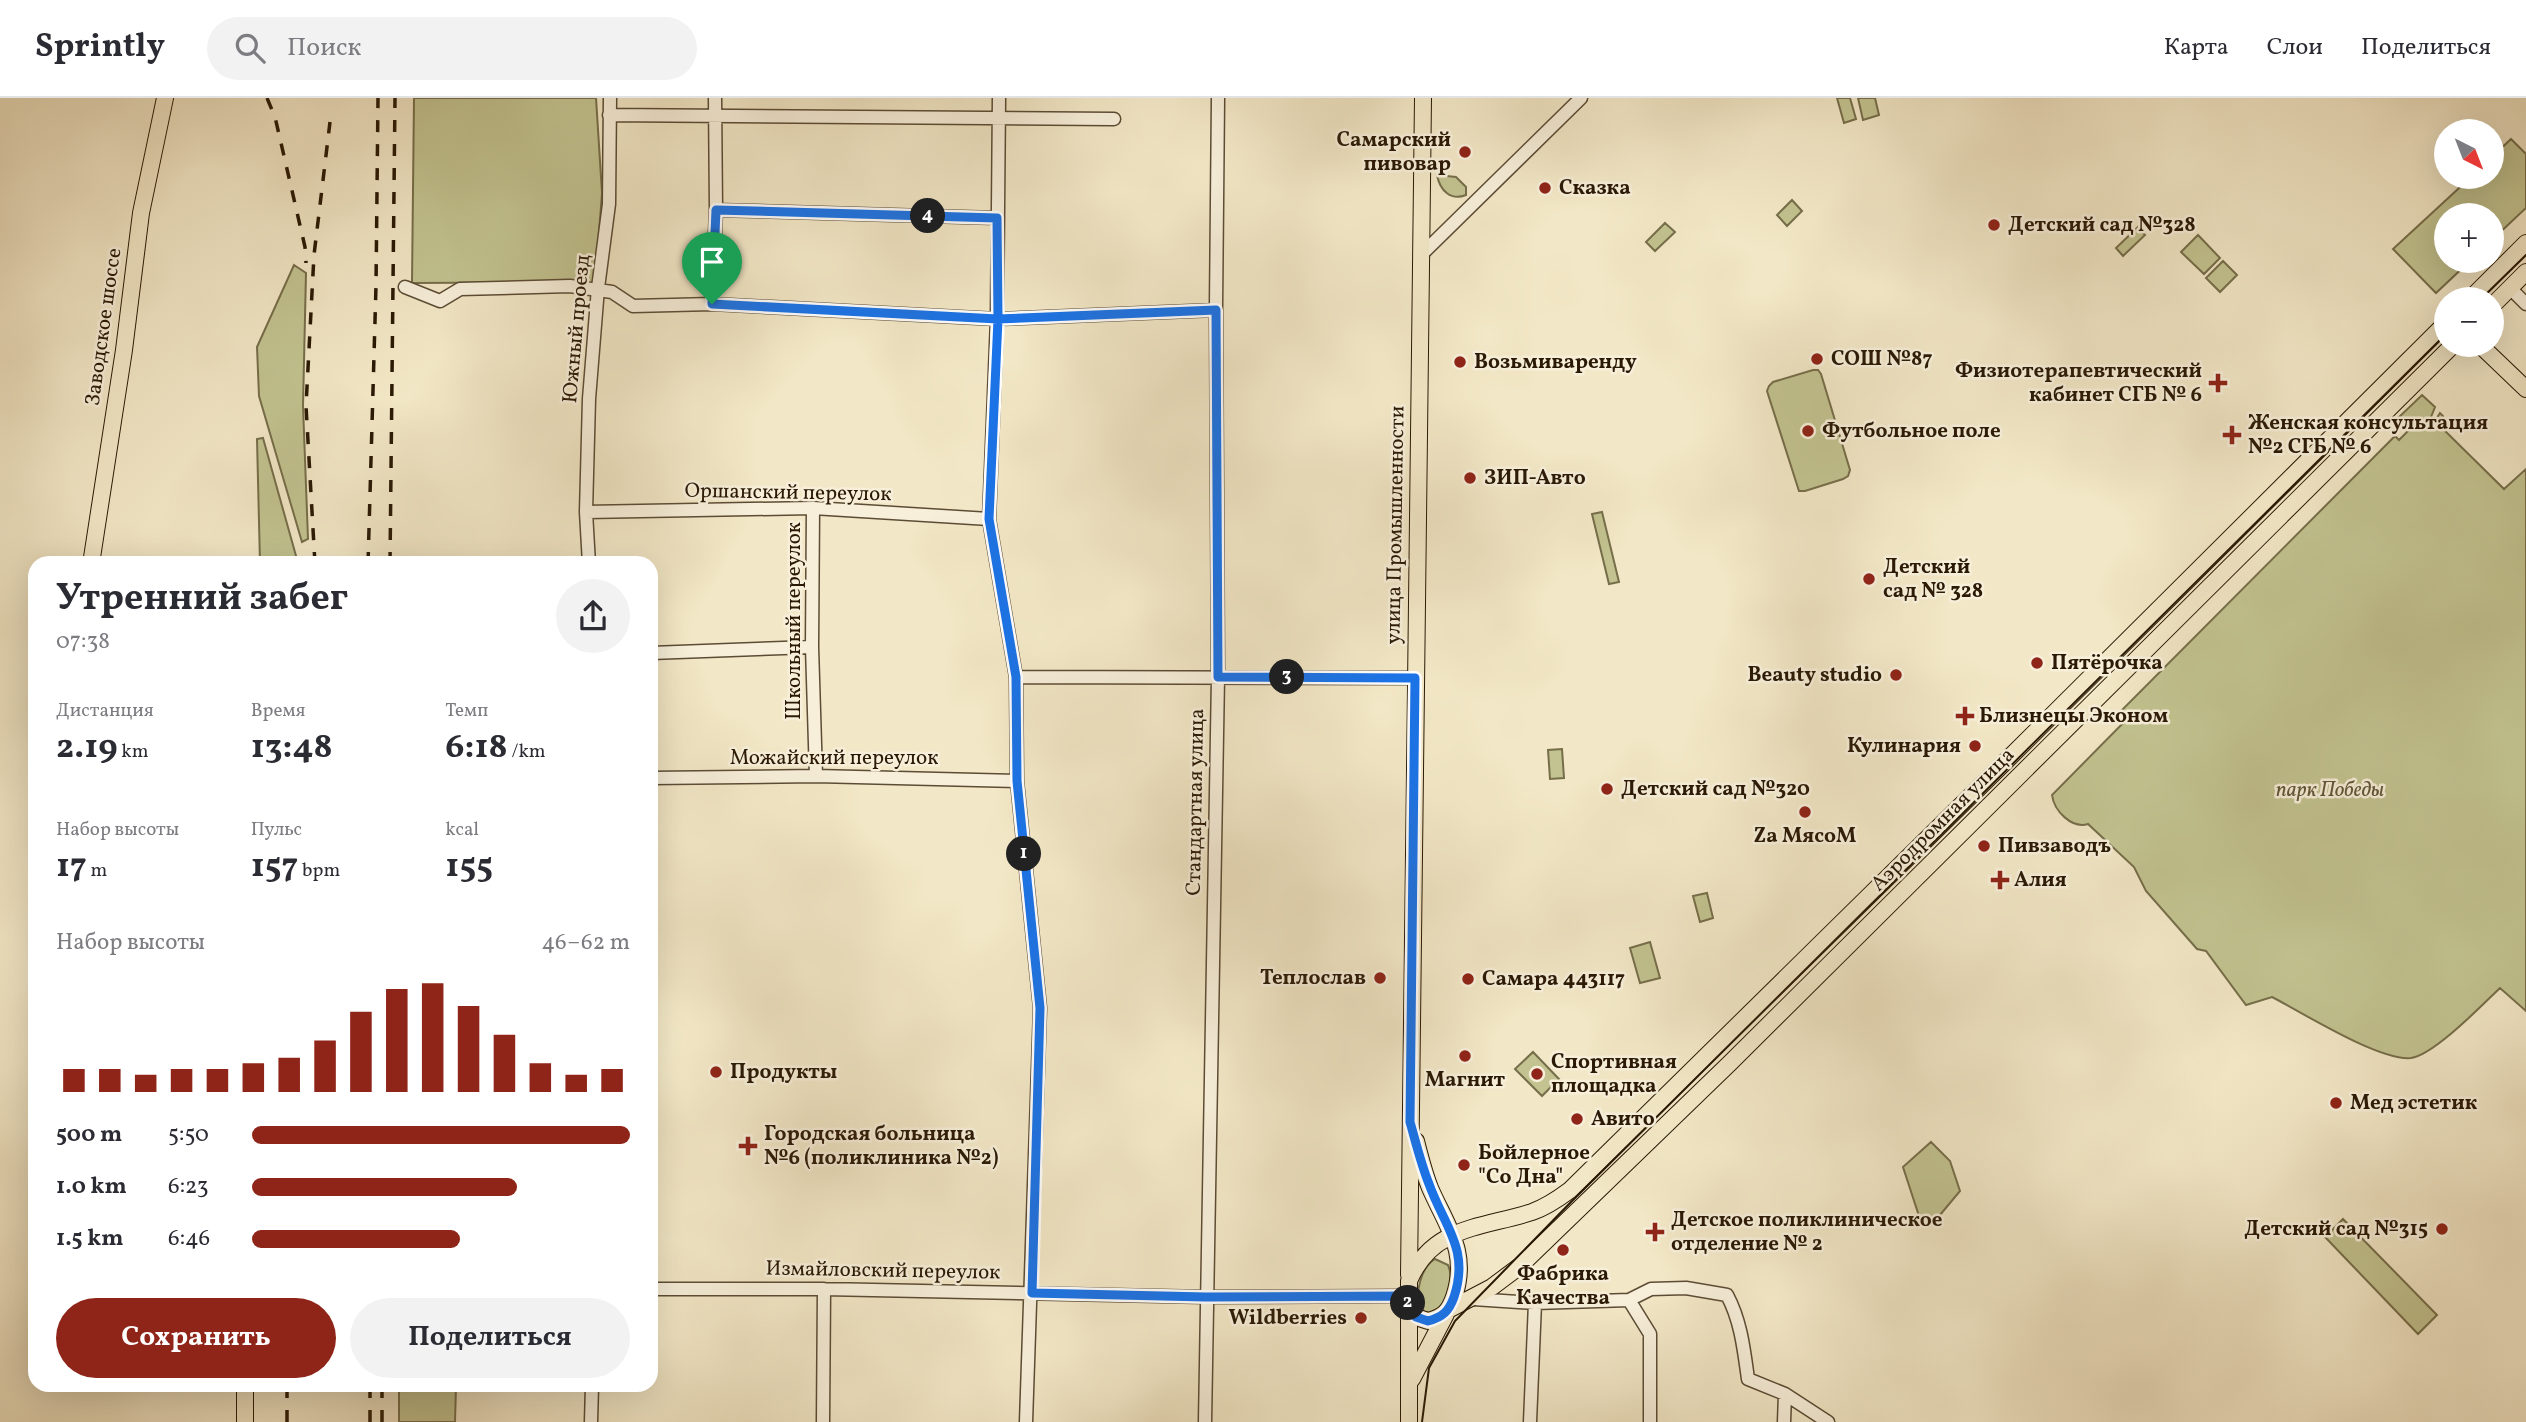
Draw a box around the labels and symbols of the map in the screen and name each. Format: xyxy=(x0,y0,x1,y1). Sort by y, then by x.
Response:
north arrow xyxy=(2434,119,2504,189)
place label: Самарский пивовар xyxy=(1337,126,1451,179)
marker: Самарский пивовар xyxy=(1457,144,1473,160)
place label: Сказка xyxy=(1559,174,1631,203)
marker: Сказка xyxy=(1537,180,1553,196)
pin: 4 xyxy=(911,198,946,234)
place label: Детский сад №328 xyxy=(2008,211,2196,240)
marker: Детский сад №328 xyxy=(1986,217,2002,233)
pin xyxy=(682,232,742,304)
street label: Заводское шоссе xyxy=(79,246,129,408)
street label: Южный проезд xyxy=(556,253,598,404)
place label: СОШ №87 xyxy=(1831,345,1932,374)
place label: Возьмиваренду xyxy=(1474,348,1637,377)
marker: СОШ №87 xyxy=(1809,351,1825,367)
marker: Возьмиваренду xyxy=(1452,354,1468,370)
place label: Физиотерапевтический кабинет СГБ № 6 xyxy=(1955,357,2202,410)
marker: Физиотерапевтический кабинет СГБ № 6 xyxy=(2208,373,2228,393)
street label: улица Промышленности xyxy=(1379,405,1413,645)
place label: Женская консультация №2 СГБ № 6 xyxy=(2248,409,2488,462)
place label: Футбольное поле xyxy=(1822,417,2001,446)
marker: Футбольное поле xyxy=(1800,423,1816,439)
marker: Женская консультация №2 СГБ № 6 xyxy=(2222,425,2242,445)
place label: ЗИП-Авто xyxy=(1484,464,1586,493)
marker: ЗИП-Авто xyxy=(1462,470,1478,486)
street label: Оршанский переулок xyxy=(684,477,892,509)
street label: Школьный переулок xyxy=(780,522,809,720)
place label: Детский сад № 328 xyxy=(1883,553,1983,606)
marker: Детский сад № 328 xyxy=(1861,571,1877,587)
place label: Пятёрочка xyxy=(2051,649,2163,678)
marker: Пятёрочка xyxy=(2029,655,2045,671)
pin: 3 xyxy=(1270,660,1304,694)
place label: Beauty studio xyxy=(1747,661,1882,690)
marker: Beauty studio xyxy=(1888,667,1904,683)
place label: Близнецы Эконом xyxy=(1979,702,2168,731)
street label: Стандартная улица xyxy=(1180,708,1212,896)
marker: Близнецы Эконом xyxy=(1957,708,1973,724)
place label: Кулинария xyxy=(1847,732,1961,761)
marker: Кулинария xyxy=(1967,738,1983,754)
street label: Аэродромная улица xyxy=(1865,742,2021,898)
street label: Можайский переулок xyxy=(730,744,938,773)
place label: Детский сад №320 xyxy=(1621,775,1810,804)
park label: парк Победы xyxy=(2276,776,2384,805)
marker: Детский сад №320 xyxy=(1599,781,1615,797)
marker: Za МясоМ xyxy=(1797,804,1813,820)
place label: Za МясоМ xyxy=(1754,822,1856,851)
place label: Пивзаводъ xyxy=(1998,832,2111,861)
pin: 1 xyxy=(1006,836,1042,872)
marker: Пивзаводъ xyxy=(1976,838,1992,854)
place label: Алия xyxy=(2014,866,2067,895)
marker: Алия xyxy=(1992,872,2008,888)
place label: Теплослав xyxy=(1260,964,1366,993)
place label: Самара 443117 xyxy=(1482,965,1625,994)
marker: Теплослав xyxy=(1372,970,1388,986)
marker: Самара 443117 xyxy=(1460,971,1476,987)
marker: Магнит xyxy=(1457,1048,1473,1064)
place label: Спортивная площадка xyxy=(1551,1048,1677,1101)
place label: Продукты xyxy=(730,1058,837,1087)
marker: Продукты xyxy=(708,1064,724,1080)
place label: Магнит xyxy=(1425,1066,1506,1095)
marker: Спортивная площадка xyxy=(1529,1066,1545,1082)
place label: Мед эстетик xyxy=(2350,1089,2478,1118)
marker: Мед эстетик xyxy=(2328,1095,2344,1111)
place label: Авито xyxy=(1591,1105,1655,1134)
marker: Авито xyxy=(1569,1111,1585,1127)
place label: Городская больница №6 (поликлиника №2) xyxy=(764,1120,999,1173)
marker: Городская больница №6 (поликлиника №2) xyxy=(738,1136,758,1156)
place label: Бойлерное "Со Дна" xyxy=(1478,1139,1590,1192)
marker: Бойлерное "Со Дна" xyxy=(1456,1157,1472,1173)
place label: Детское поликлиническое отделение № 2 xyxy=(1671,1206,1943,1259)
place label: Детский сад №315 xyxy=(2244,1215,2428,1244)
marker: Детский сад №315 xyxy=(2434,1221,2450,1237)
marker: Детское поликлиническое отделение № 2 xyxy=(1645,1222,1665,1242)
marker: Фабрика Качества xyxy=(1555,1242,1571,1258)
street label: Измайловский переулок xyxy=(765,1254,1001,1288)
place label: Фабрика Качества xyxy=(1516,1260,1610,1313)
pin: 2 xyxy=(1390,1286,1426,1320)
place label: Wildberries xyxy=(1229,1304,1347,1333)
marker: Wildberries xyxy=(1353,1310,1369,1326)

